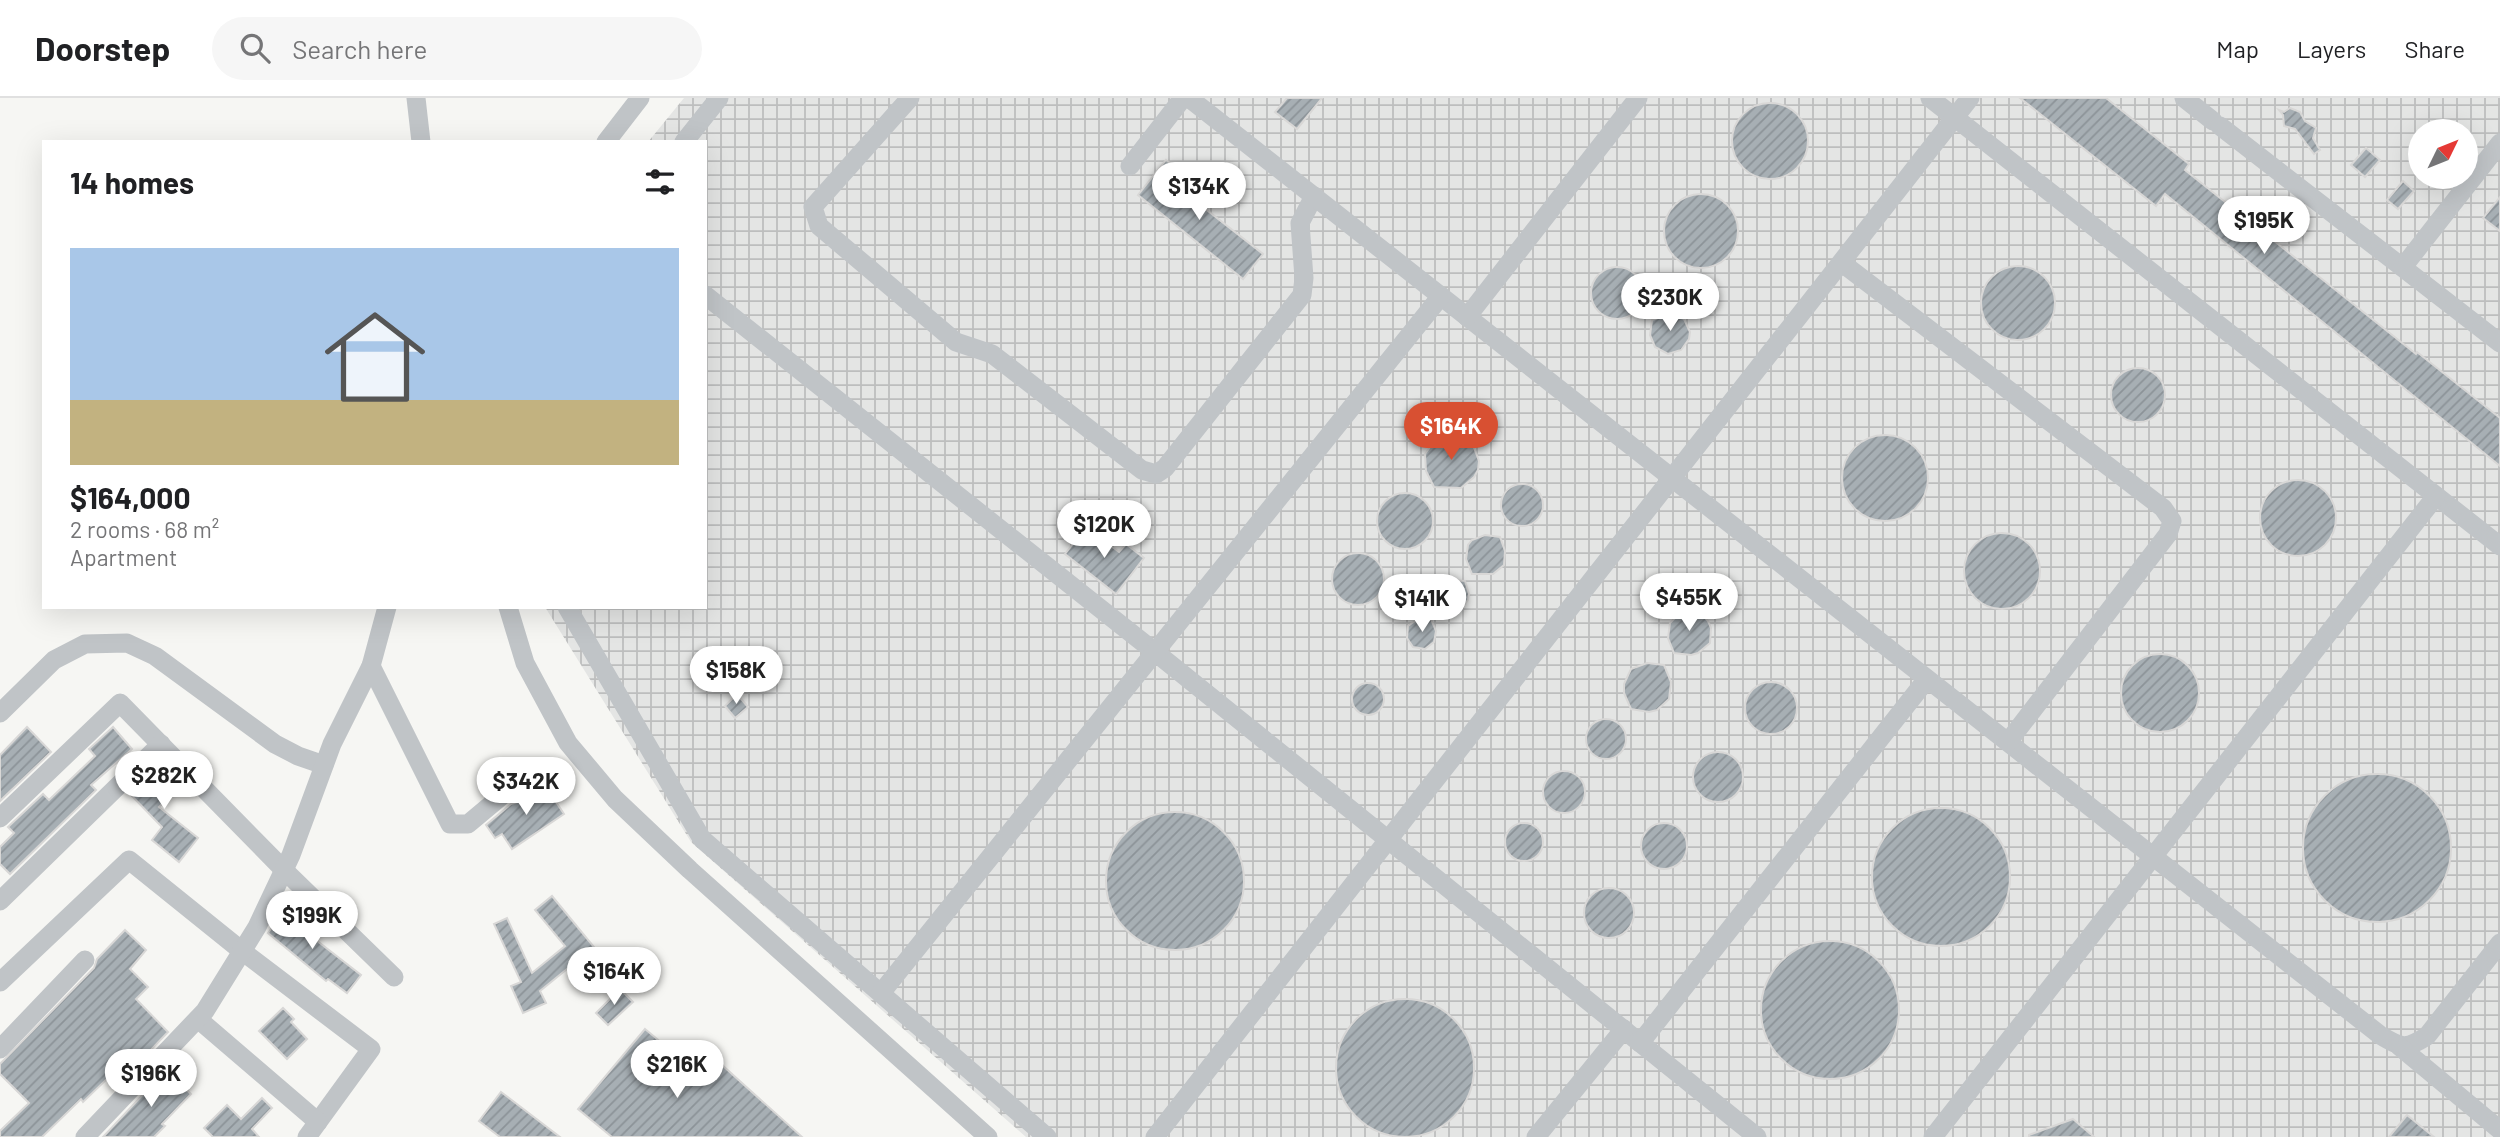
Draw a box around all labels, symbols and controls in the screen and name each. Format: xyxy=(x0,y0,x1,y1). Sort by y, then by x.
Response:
search box xyxy=(212,17,702,80)
text: Doorstep xyxy=(35,28,170,68)
icon: search xyxy=(236,29,274,67)
text: Search here xyxy=(292,33,427,64)
text: Map xyxy=(2216,34,2259,63)
text: Layers xyxy=(2297,34,2366,63)
text: Share xyxy=(2404,34,2465,63)
north arrow xyxy=(2408,119,2478,189)
map controls xyxy=(2408,119,2478,189)
pin: $134K xyxy=(1150,162,1248,222)
icon: filters xyxy=(641,163,679,201)
text: 14 homes xyxy=(70,164,194,200)
text: $134K xyxy=(1168,171,1230,199)
pin: $195K xyxy=(2215,197,2313,256)
text: $195K xyxy=(2234,205,2294,233)
pin: $230K xyxy=(1621,274,1719,333)
text: $230K xyxy=(1637,282,1703,310)
icon: home xyxy=(312,294,438,420)
pin: $164K xyxy=(1402,402,1500,462)
text: $164K xyxy=(1420,411,1482,439)
text: $164,000 xyxy=(70,479,191,515)
pin: $120K xyxy=(1055,500,1153,560)
text: $120K xyxy=(1073,509,1135,537)
text: 2 rooms · 68 m² xyxy=(70,515,219,543)
text: Apartment xyxy=(70,543,177,571)
pin: $141K xyxy=(1373,574,1471,634)
pin: $455K xyxy=(1640,574,1738,633)
text: $455K xyxy=(1656,582,1722,610)
text: $141K xyxy=(1394,583,1450,611)
pin: $158K xyxy=(687,646,785,706)
text: $158K xyxy=(706,655,766,683)
pin: $282K xyxy=(115,752,213,811)
pin: $342K xyxy=(477,758,575,817)
text: $282K xyxy=(131,760,197,788)
text: $342K xyxy=(493,766,559,794)
pin: $199K xyxy=(263,892,361,951)
text: $199K xyxy=(282,900,342,928)
pin: $164K xyxy=(565,948,663,1007)
text: $164K xyxy=(583,956,645,984)
pin: $216K xyxy=(628,1040,726,1100)
pin: $196K xyxy=(102,1049,200,1109)
text: $216K xyxy=(647,1049,707,1077)
text: $196K xyxy=(121,1058,181,1086)

